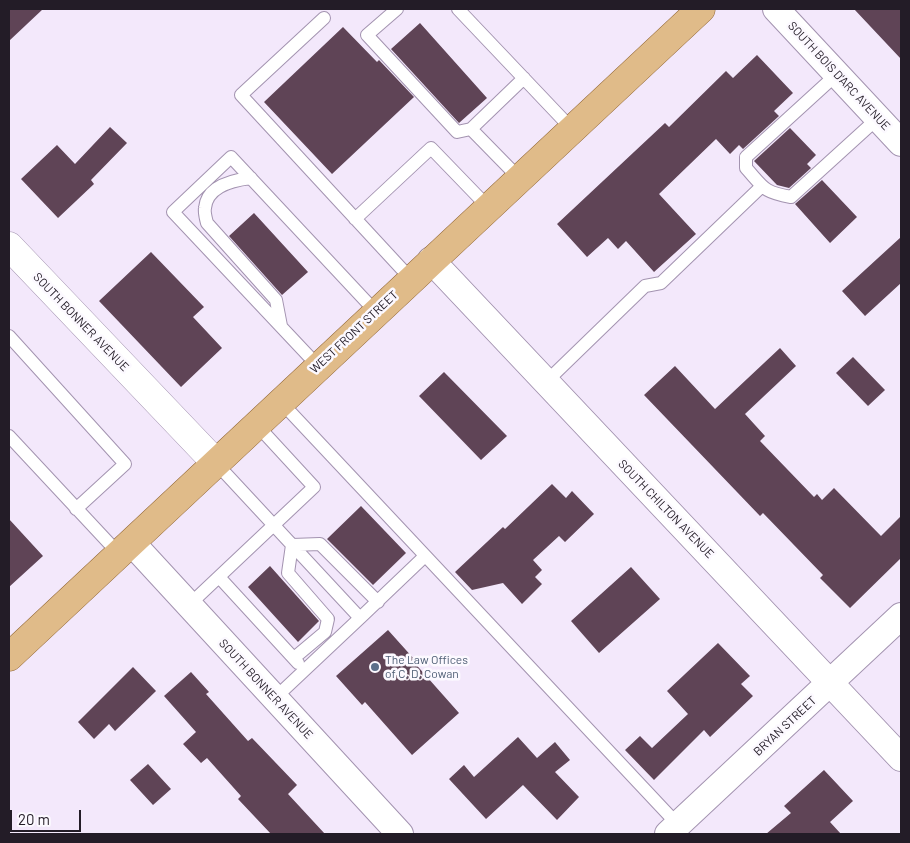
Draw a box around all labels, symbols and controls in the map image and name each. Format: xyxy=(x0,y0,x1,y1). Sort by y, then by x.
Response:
street label: SOUTH BOIS D'ARC AVENUE xyxy=(785,19,893,133)
street label: SOUTH BONNER AVENUE xyxy=(30,270,132,374)
street label: WEST FRONT STREET xyxy=(307,288,401,376)
street label: SOUTH CHILTON AVENUE xyxy=(615,457,717,561)
street label: SOUTH BONNER AVENUE xyxy=(216,636,316,742)
place label: The Law Offices of C. D. Cowan xyxy=(385,653,468,681)
marker: The Law Offices of C. D. Cowan xyxy=(369,661,381,673)
street label: BRYAN STREET xyxy=(751,693,819,759)
scale bar xyxy=(12,800,84,832)
text: 20 m xyxy=(18,810,50,828)

